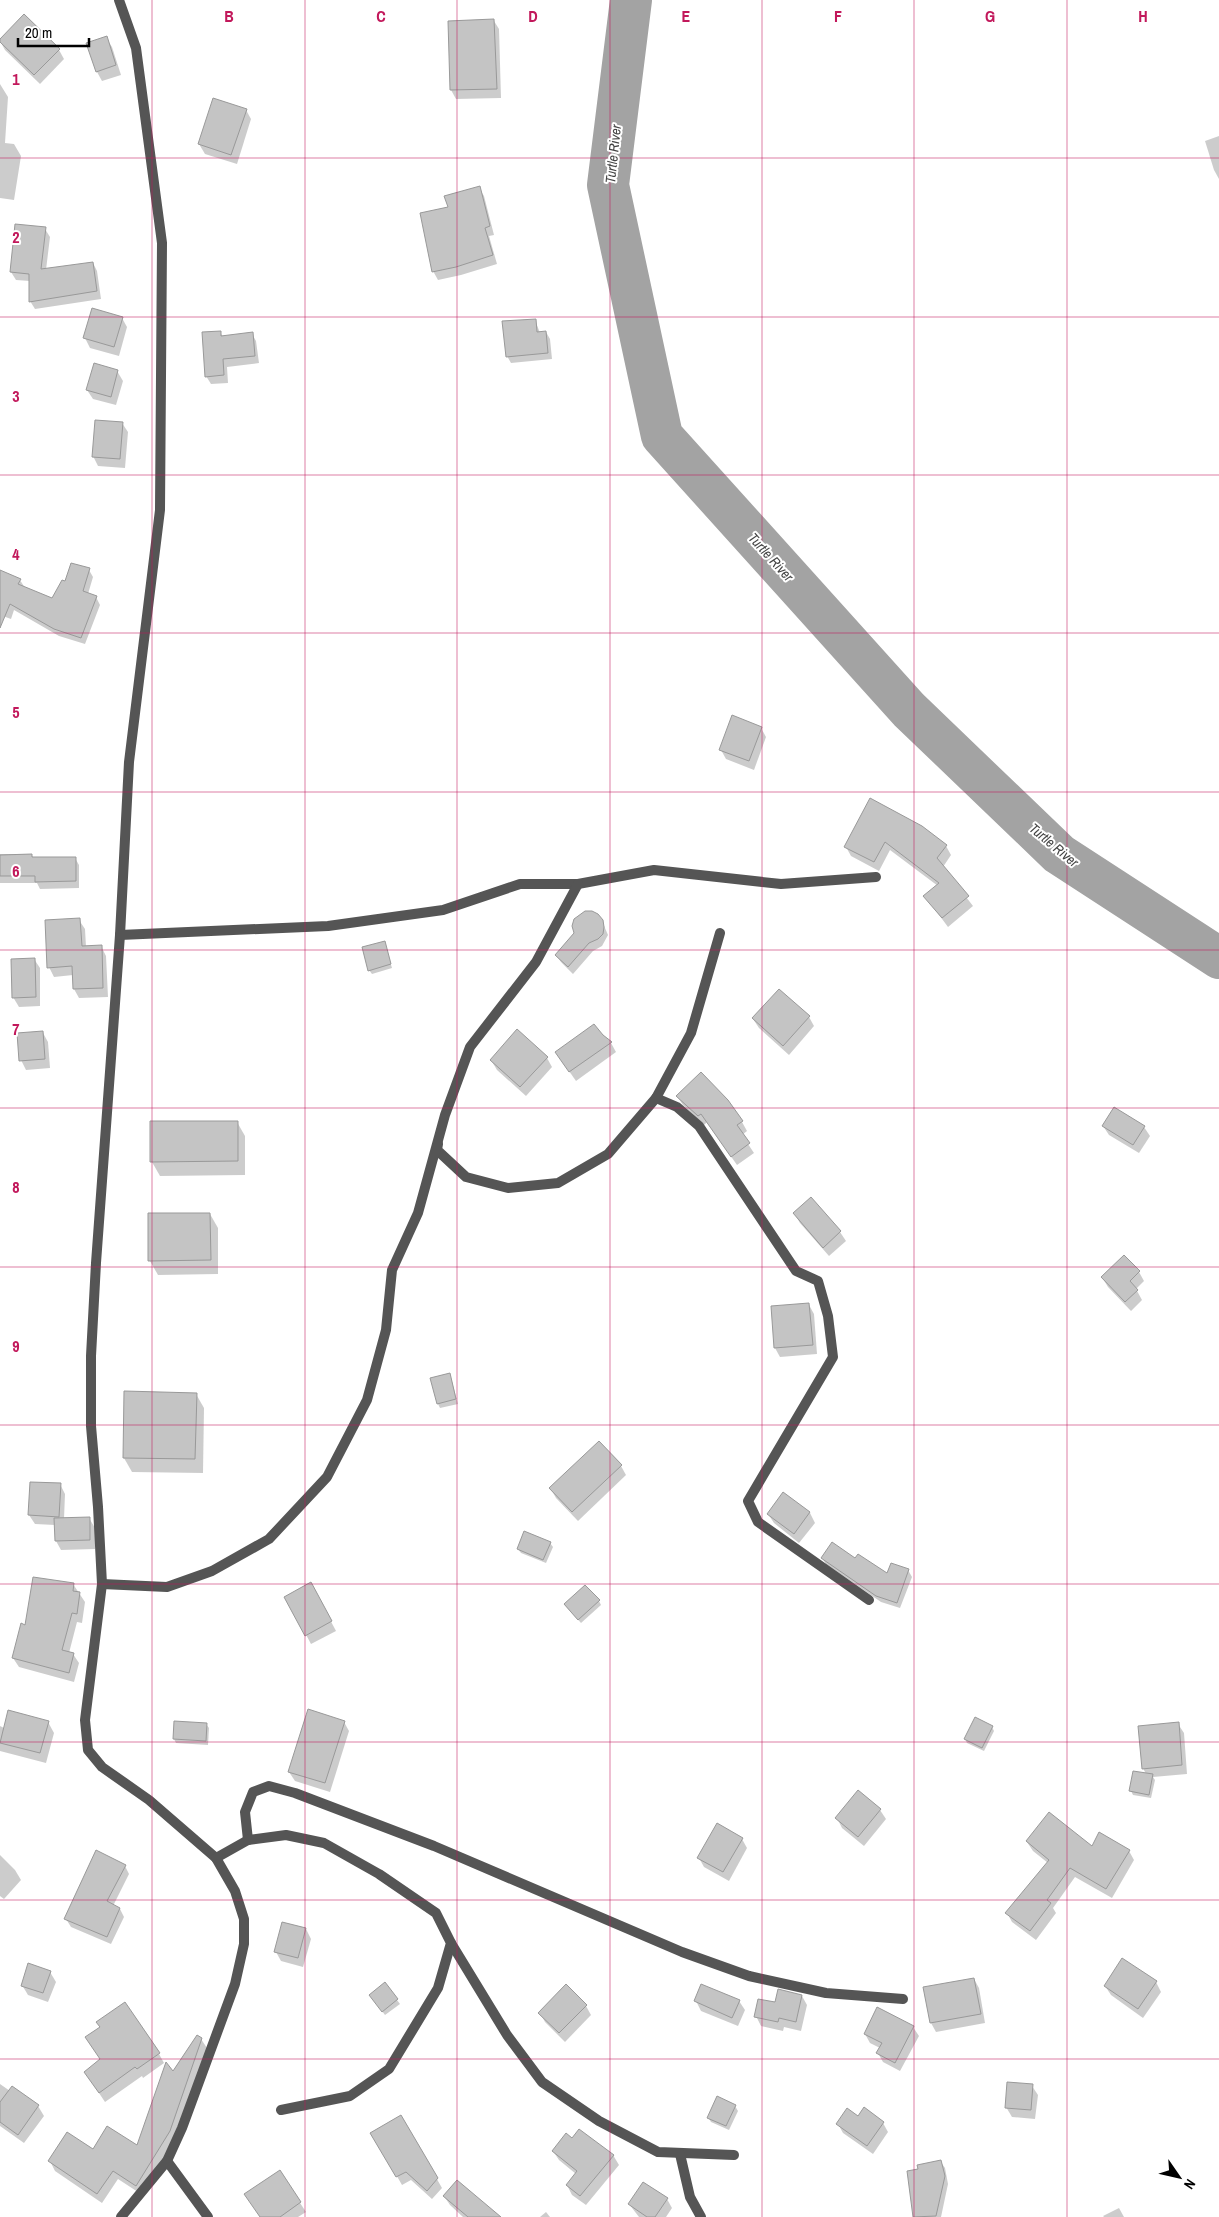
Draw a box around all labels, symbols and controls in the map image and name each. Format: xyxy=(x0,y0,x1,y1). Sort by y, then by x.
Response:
text: B xyxy=(224,5,234,27)
text: C xyxy=(376,5,386,27)
text: D xyxy=(528,5,538,27)
text: E xyxy=(682,5,691,27)
text: F xyxy=(834,5,842,27)
text: G xyxy=(985,5,995,27)
text: H xyxy=(1138,5,1148,27)
scale bar xyxy=(18,15,89,47)
text: 20 m xyxy=(25,22,52,43)
text: 1 xyxy=(12,68,20,90)
water label: Turtle River xyxy=(601,123,625,184)
text: 2 xyxy=(12,226,20,248)
text: 3 xyxy=(12,385,20,407)
water label: Turtle River xyxy=(745,529,798,586)
text: 4 xyxy=(12,543,20,565)
text: 5 xyxy=(12,701,20,723)
water label: Turtle River xyxy=(1026,819,1083,872)
text: 6 xyxy=(12,860,20,882)
text: 7 xyxy=(12,1018,20,1040)
text: 8 xyxy=(12,1176,20,1198)
text: 9 xyxy=(12,1335,20,1357)
north arrow xyxy=(1154,2152,1204,2202)
text: N xyxy=(1180,2176,1200,2193)

